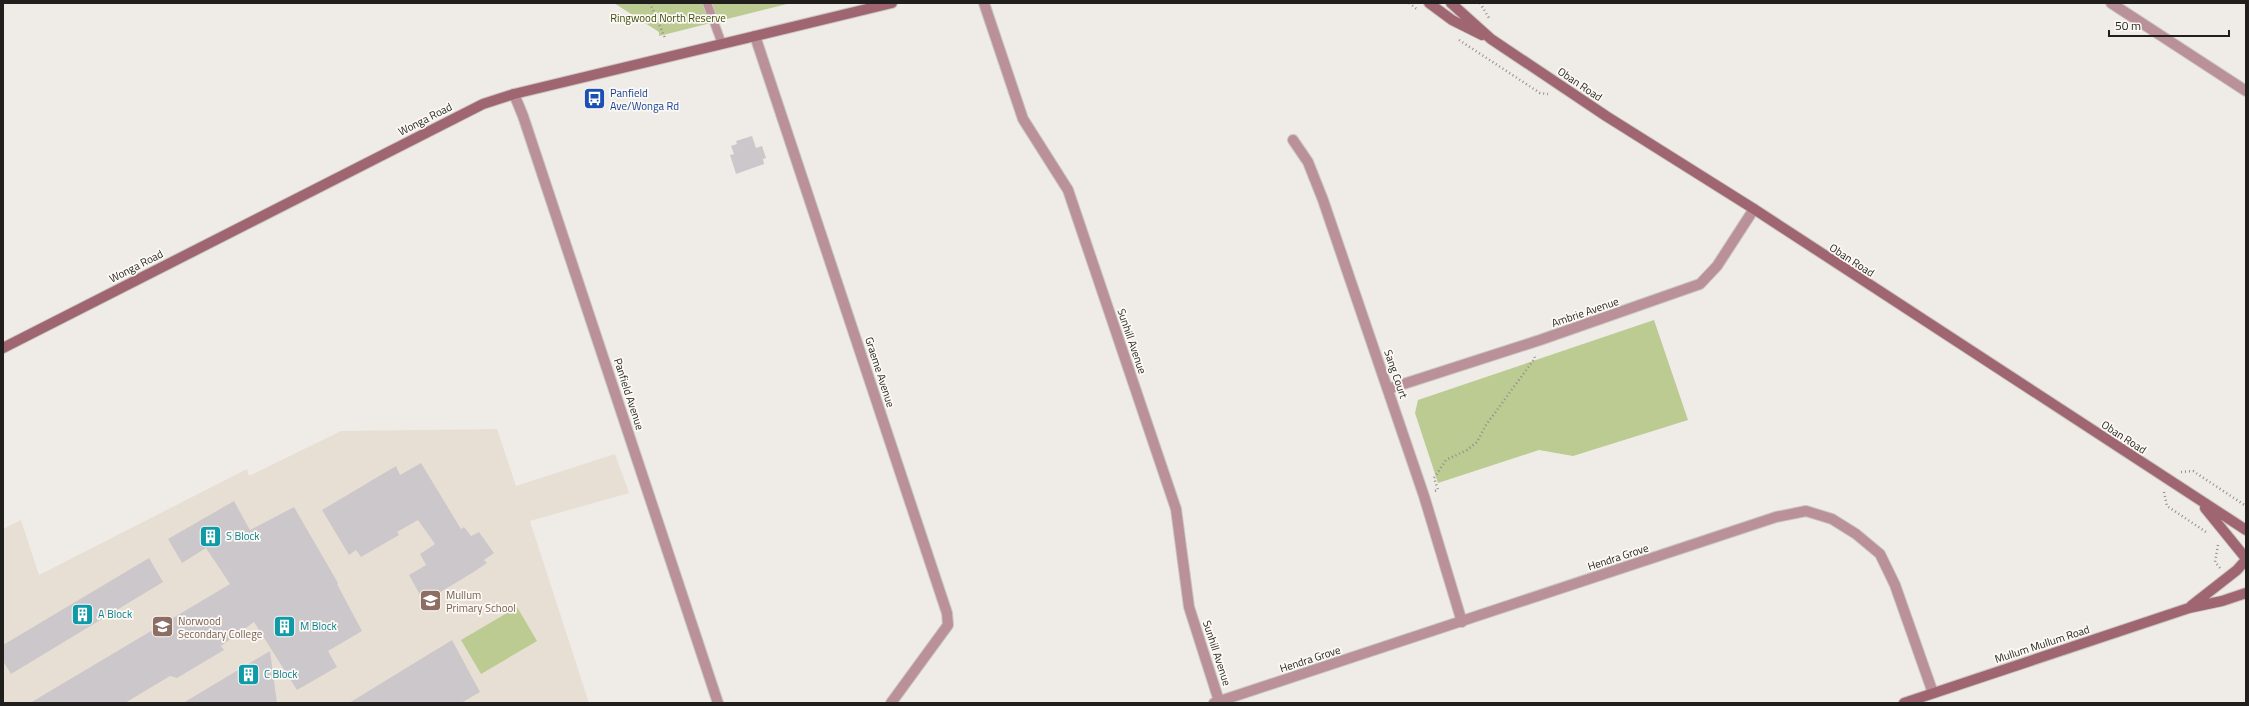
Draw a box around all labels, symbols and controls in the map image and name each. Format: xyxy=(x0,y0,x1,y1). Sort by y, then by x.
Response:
park label: Ringwood North Reserve xyxy=(610,10,726,26)
scale bar xyxy=(2109,12,2229,38)
text: 50 m xyxy=(2115,16,2141,35)
street label: Oban Road xyxy=(1555,63,1606,105)
place label: Panfield Ave/Wonga Rd xyxy=(610,85,679,114)
bus stop icon: Panfield Ave/Wonga Rd xyxy=(581,86,607,112)
street label: Wonga Road xyxy=(395,98,455,139)
street label: Oban Road xyxy=(1826,239,1878,281)
street label: Wonga Road xyxy=(106,245,166,286)
street label: Ambrie Avenue xyxy=(1549,293,1621,331)
street label: Sunhill Avenue xyxy=(1113,306,1151,376)
street label: Graeme Avenue xyxy=(861,335,899,410)
street label: Sang Court xyxy=(1380,347,1412,401)
street label: Panfield Avenue xyxy=(610,356,648,432)
street label: Oban Road xyxy=(2098,416,2150,458)
building icon: S Block xyxy=(197,523,223,549)
place label: S Block xyxy=(226,528,260,544)
street label: Hendra Grove xyxy=(1585,539,1651,574)
place label: Mullum Primary School xyxy=(446,587,516,616)
school or university icon: Mullum Primary School xyxy=(418,588,444,614)
building icon: A Block xyxy=(70,601,96,627)
place label: A Block xyxy=(98,606,133,622)
place label: Norwood Secondary College xyxy=(178,613,263,642)
building icon: M Block xyxy=(272,613,298,639)
school or university icon: Norwood Secondary College xyxy=(149,614,175,640)
place label: M Block xyxy=(300,618,338,634)
street label: Sunhill Avenue xyxy=(1199,618,1235,688)
street label: Mullum Mullum Road xyxy=(1992,621,2092,667)
street label: Hendra Grove xyxy=(1277,641,1343,676)
building icon: C Block xyxy=(236,661,262,687)
place label: C Block xyxy=(264,666,298,682)

